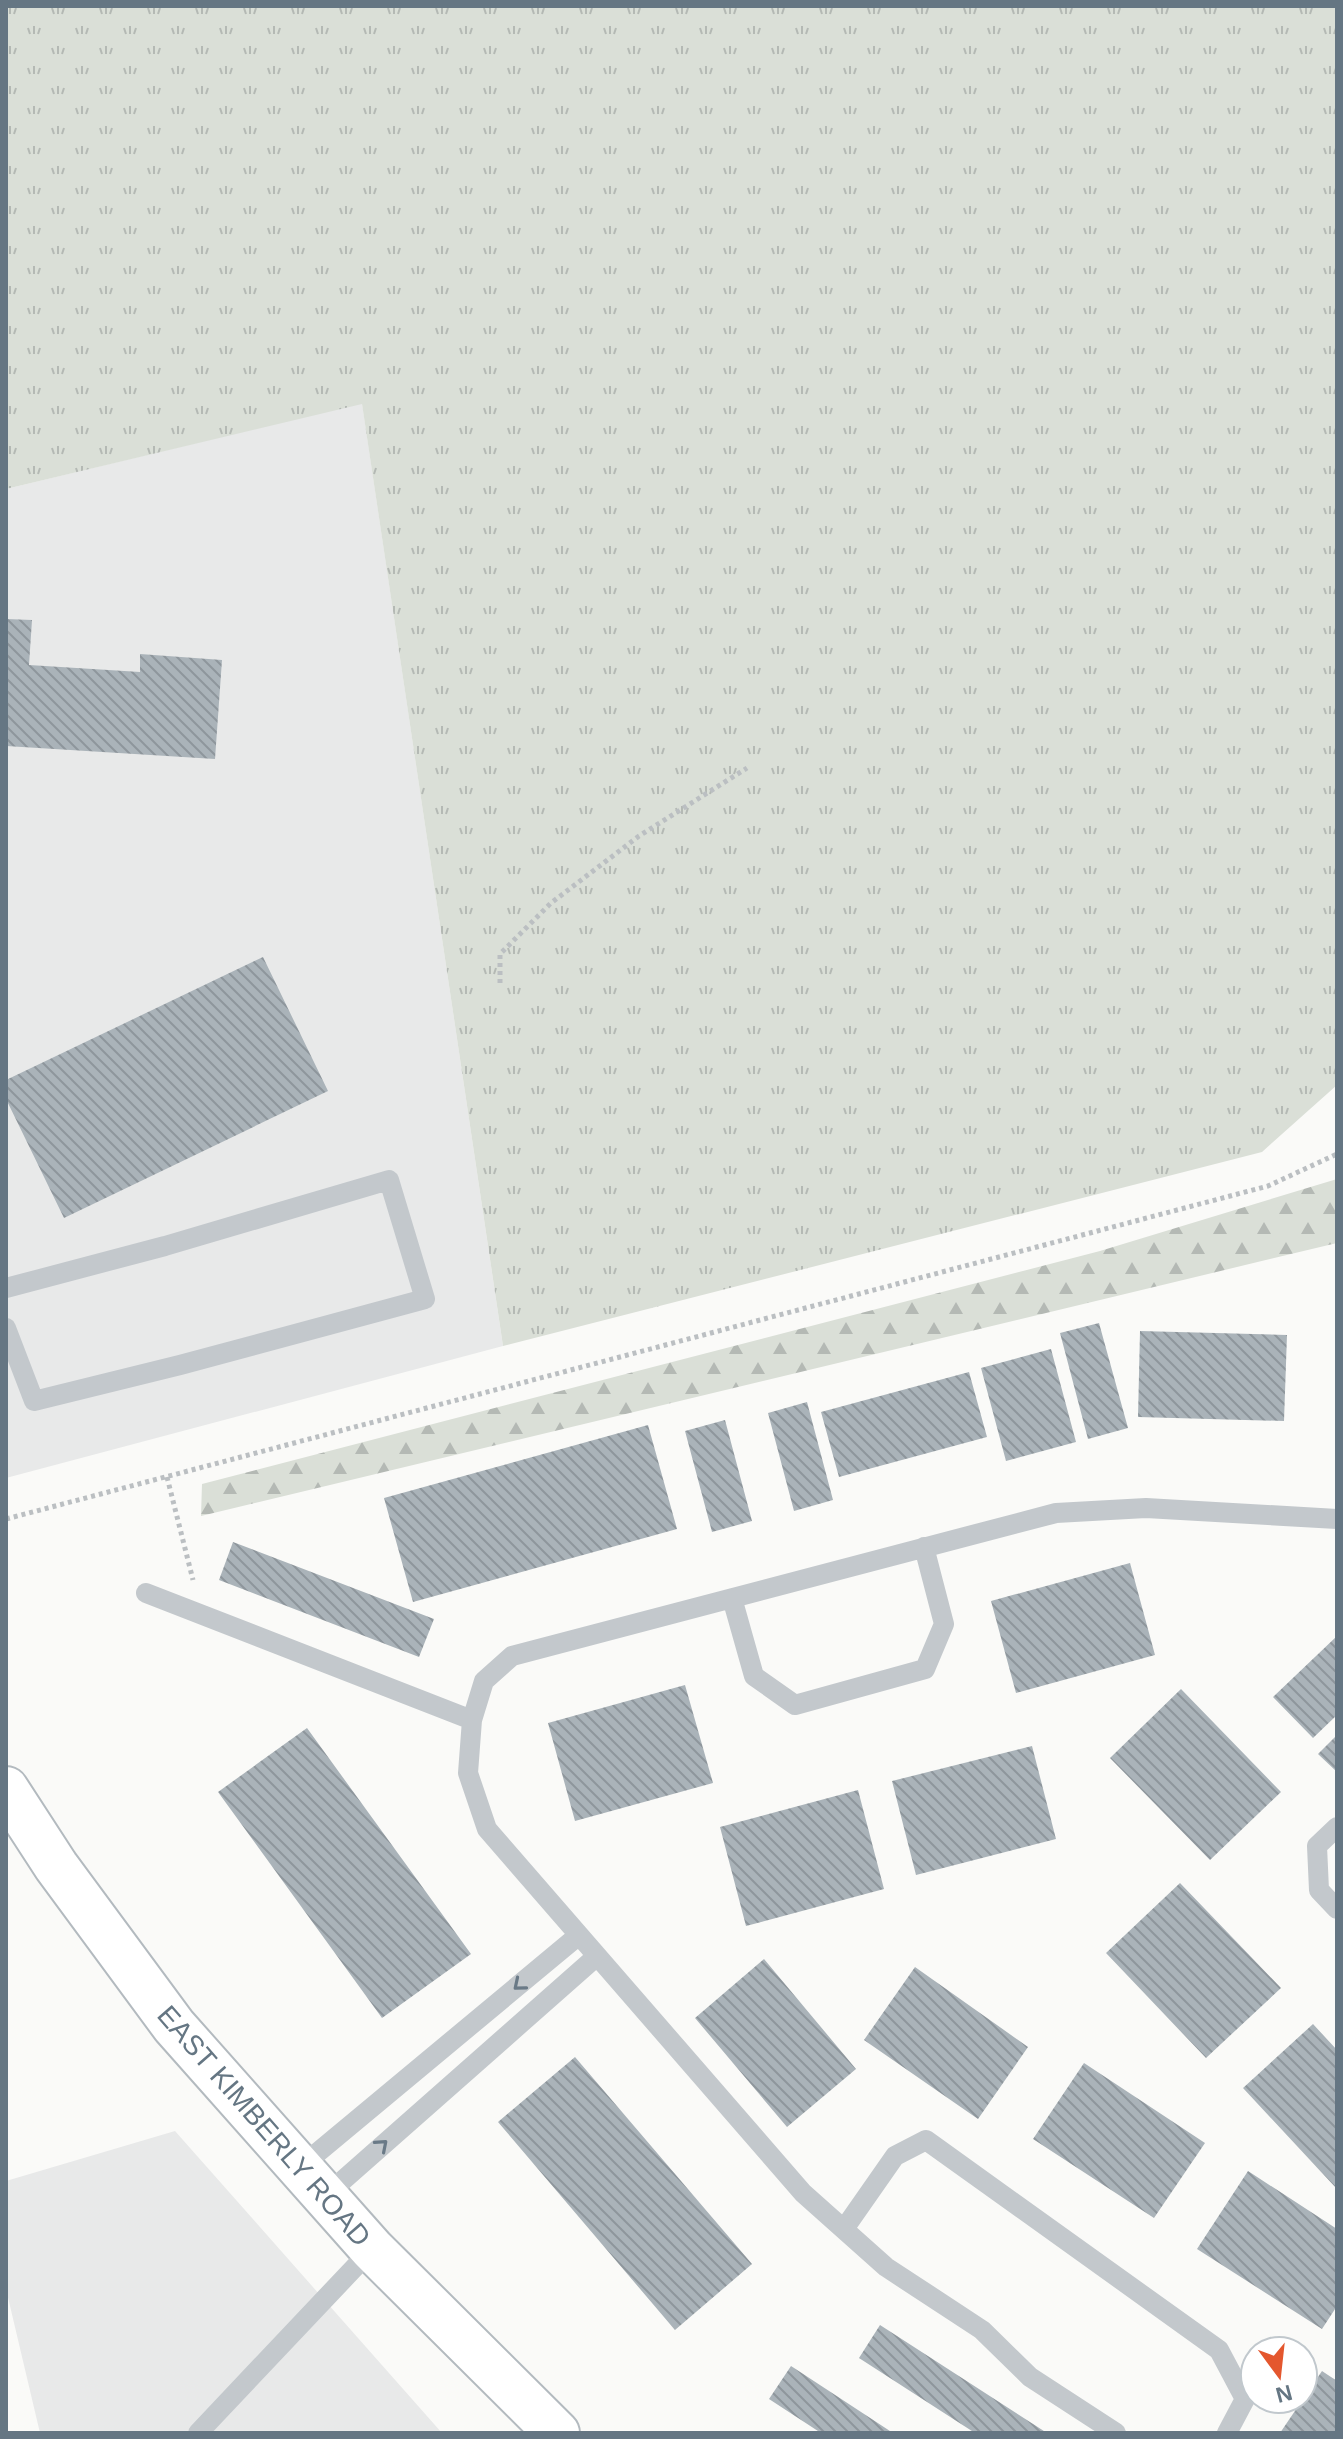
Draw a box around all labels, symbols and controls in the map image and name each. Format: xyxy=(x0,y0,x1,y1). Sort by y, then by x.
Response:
one-way arrow xyxy=(514,1975,528,1990)
street label: EAST KIMBERLY ROAD xyxy=(151,2000,377,2252)
one-way arrow xyxy=(373,2141,388,2155)
north arrow xyxy=(1239,2335,1319,2415)
text: N xyxy=(1273,2380,1295,2408)

